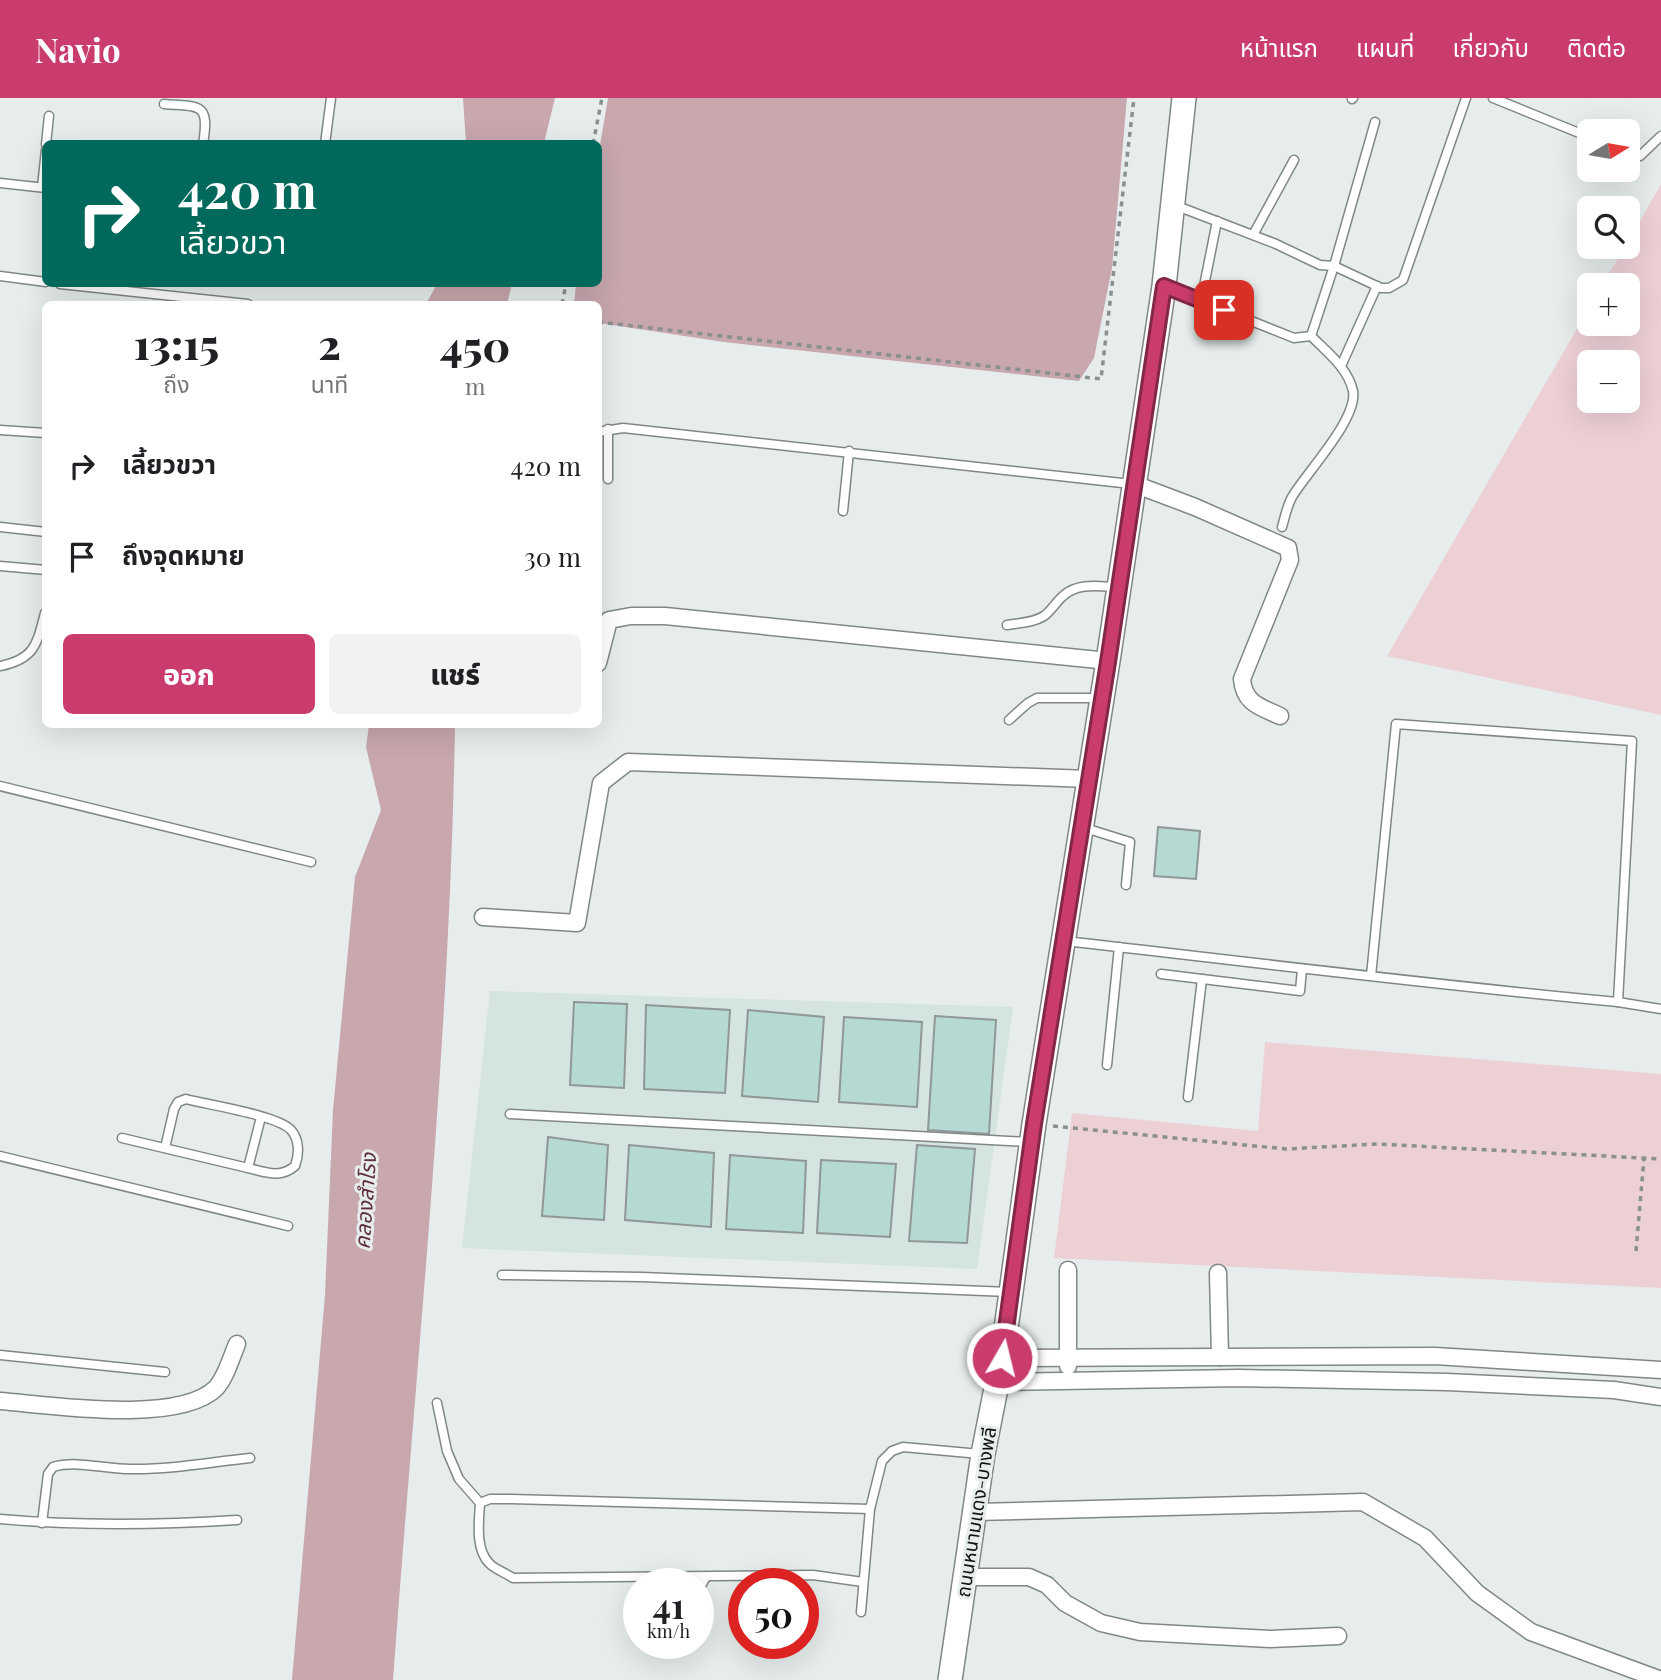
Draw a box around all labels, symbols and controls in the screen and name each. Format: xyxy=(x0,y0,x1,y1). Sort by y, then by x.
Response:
text: Navio xyxy=(35,27,121,71)
text: หน้าแรก xyxy=(1240,31,1318,63)
text: แผนที่ xyxy=(1356,31,1414,63)
text: เกี่ยวกับ xyxy=(1452,31,1529,63)
text: ติดต่อ xyxy=(1567,31,1626,63)
north arrow xyxy=(1577,119,1640,182)
map controls xyxy=(1577,119,1640,413)
text: 420 m xyxy=(178,156,317,221)
icon: right xyxy=(63,168,154,259)
button: search xyxy=(1577,196,1640,259)
text: เลี้ยวขวา xyxy=(178,219,286,262)
button: + xyxy=(1577,273,1640,336)
pin xyxy=(1194,280,1254,340)
icon: arrive xyxy=(1205,291,1243,329)
text: 13:15 xyxy=(134,315,219,371)
text: 2 xyxy=(318,315,341,371)
text: 450 xyxy=(440,317,510,373)
button: − xyxy=(1577,350,1640,413)
text: ถึง xyxy=(163,368,190,399)
text: นาที xyxy=(311,368,348,399)
text: m xyxy=(465,370,485,401)
text: เลี้ยวขวา xyxy=(122,446,216,481)
icon: right xyxy=(63,447,101,485)
text: 420 m xyxy=(511,448,581,483)
text: ถึงจุดหมาย xyxy=(122,537,245,572)
icon: arrive xyxy=(63,538,101,576)
text: 30 m xyxy=(524,539,581,574)
button: ออก xyxy=(63,634,315,714)
button: แชร์ xyxy=(329,634,581,714)
water label: คลองสำโรง xyxy=(347,1150,381,1250)
position arrow xyxy=(965,1321,1039,1395)
street label: ถนนหนามแดง-บางพลี xyxy=(949,1425,1001,1599)
speed limit sign: 50 xyxy=(728,1568,819,1659)
text: 41 xyxy=(653,1581,684,1628)
text: km/h xyxy=(647,1619,690,1643)

